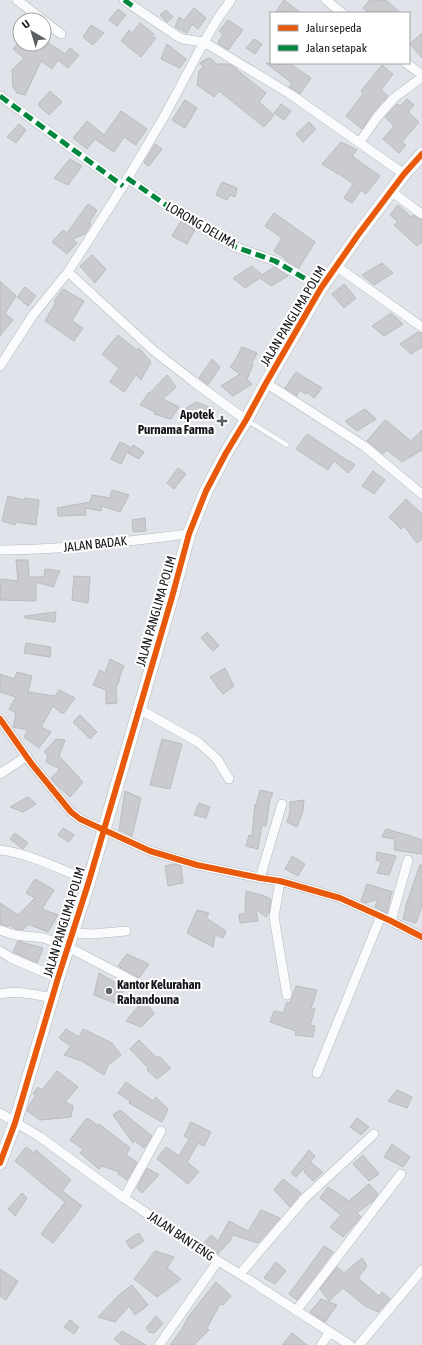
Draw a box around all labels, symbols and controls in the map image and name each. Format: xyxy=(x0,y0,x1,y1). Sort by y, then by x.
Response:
north arrow xyxy=(12,12,52,52)
legend xyxy=(270,12,410,64)
text: U xyxy=(20,17,32,31)
text: Jalur sepeda xyxy=(306,21,362,35)
text: Jalan setapak xyxy=(306,41,368,55)
street label: LORONG DELIMA xyxy=(163,199,239,252)
street label: JALAN PANGLIMA POLIM xyxy=(257,263,329,369)
place label: Apotek Purnama Farma xyxy=(138,407,214,437)
marker: Apotek Purnama Farma xyxy=(217,416,227,426)
street label: JALAN BADAK xyxy=(62,533,128,555)
street label: JALAN PANGLIMA POLIM xyxy=(133,554,179,668)
street label: JALAN PANGLIMA POLIM xyxy=(40,865,88,979)
place label: Kantor Kelurahan Rahandouna xyxy=(117,977,201,1007)
marker: Kantor Kelurahan Rahandouna xyxy=(104,986,114,996)
street label: JALAN BANTENG xyxy=(145,1208,217,1264)

